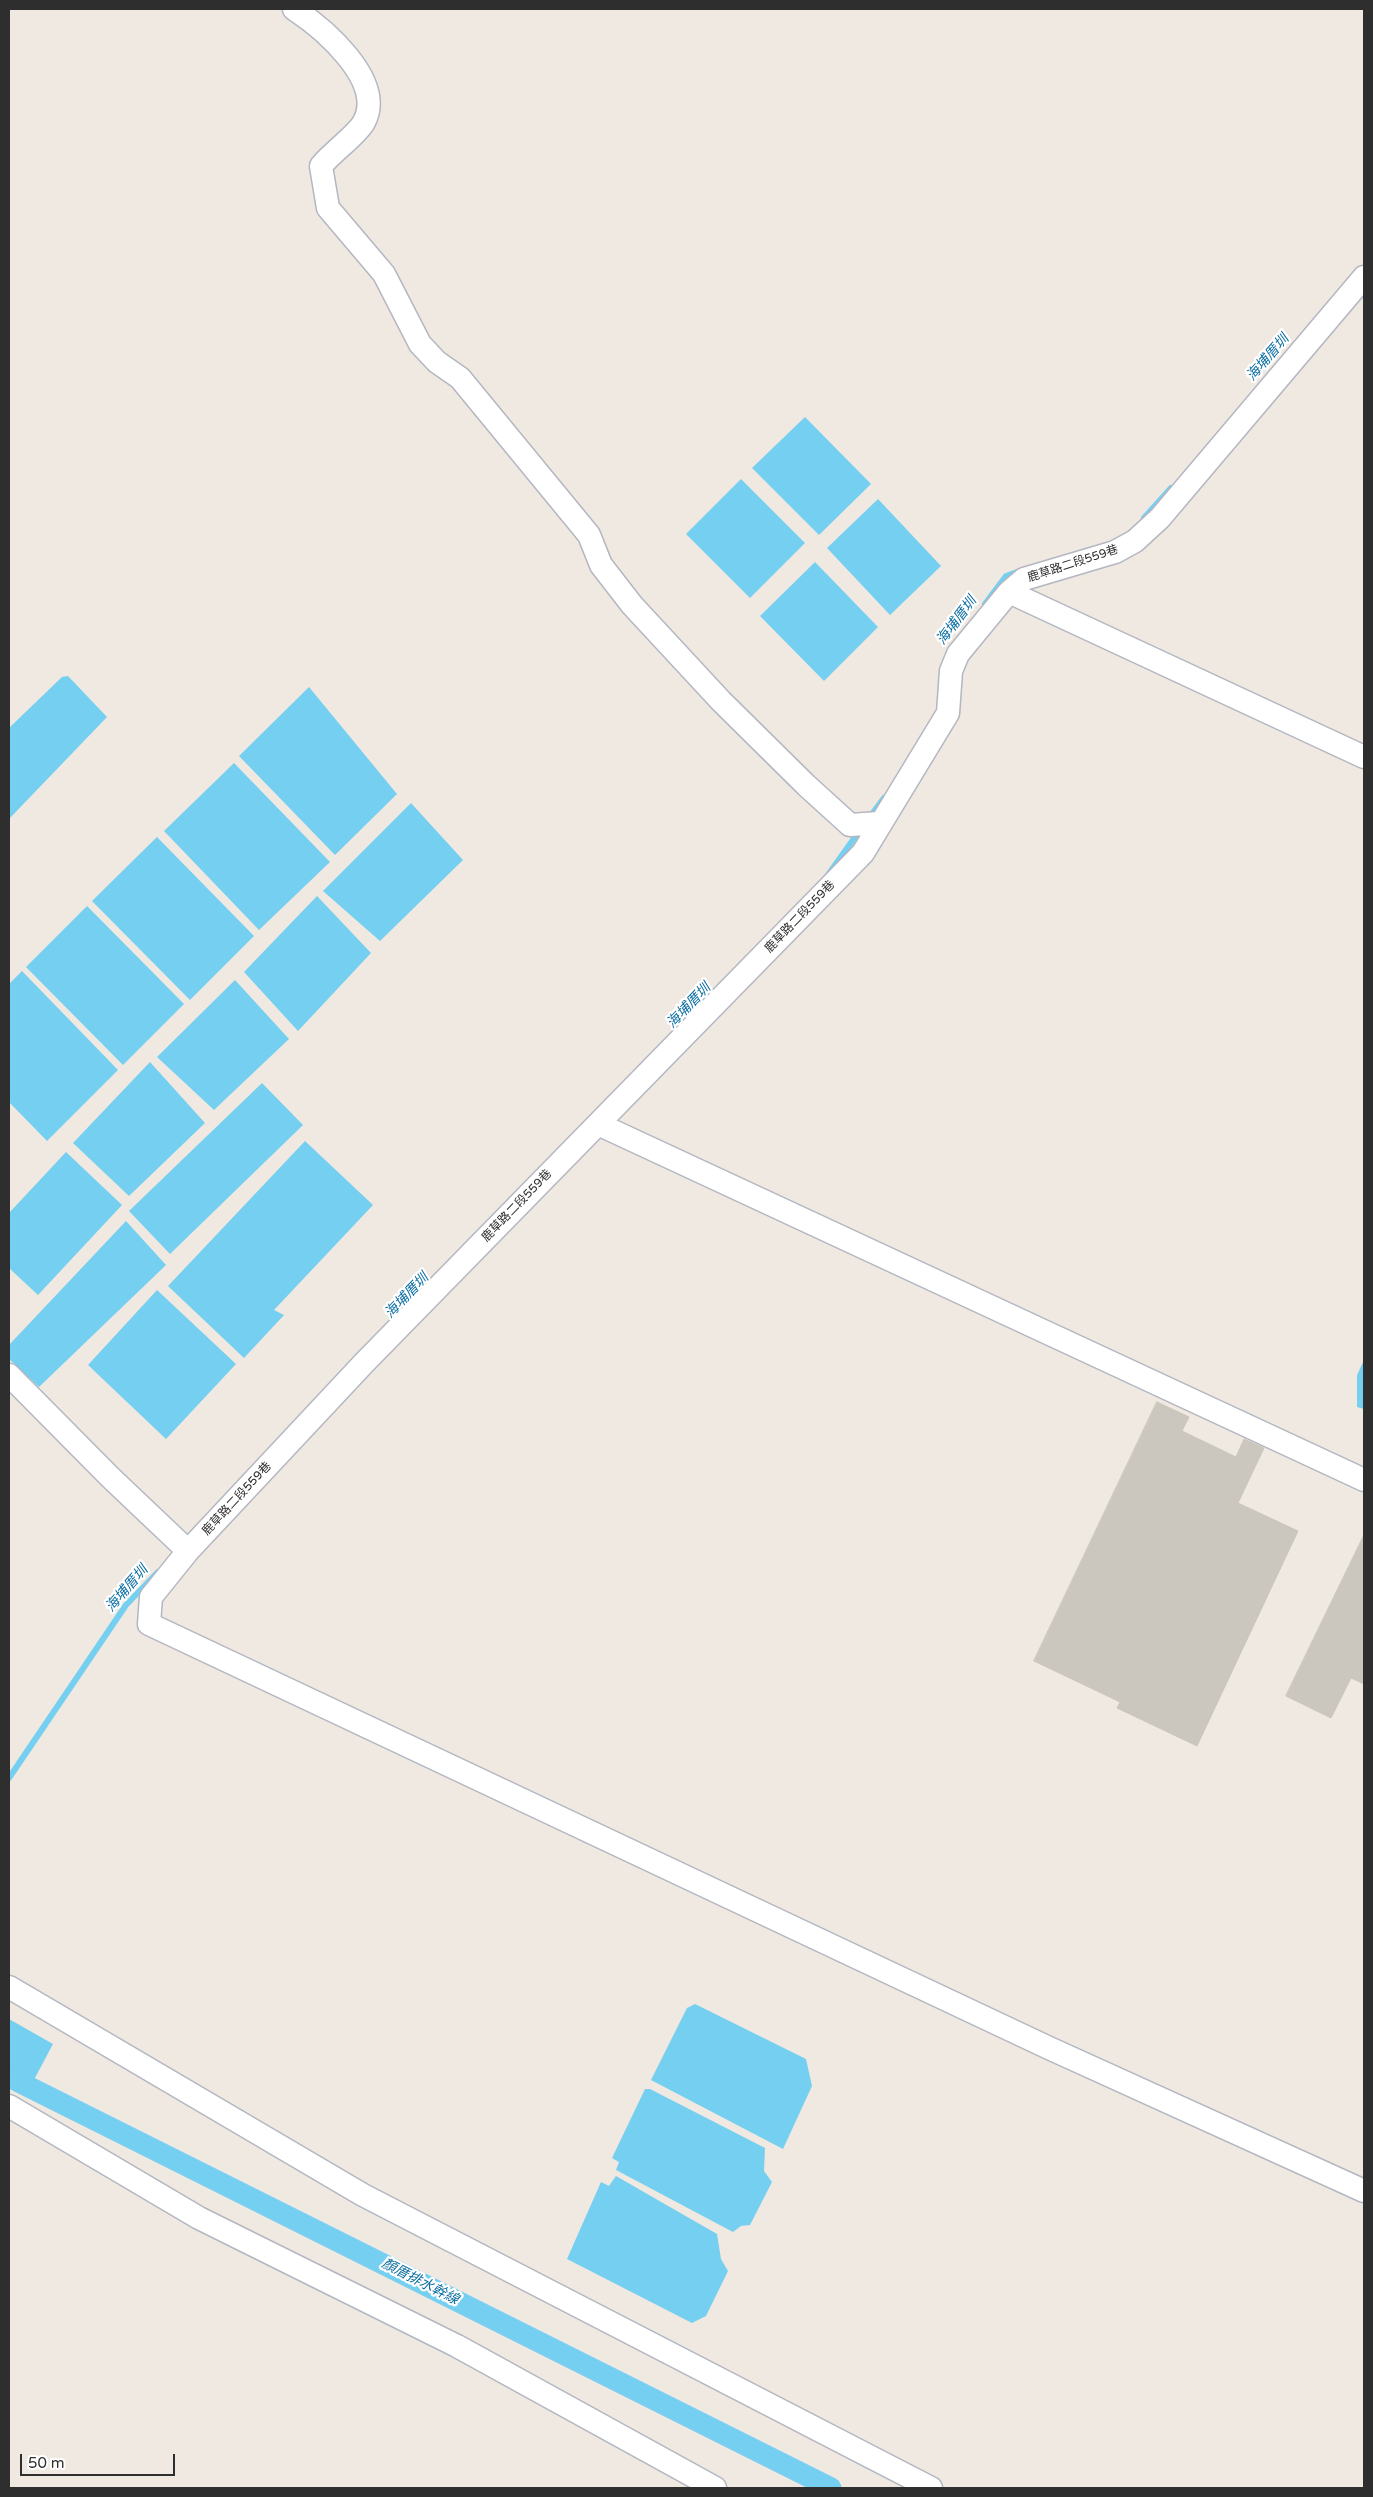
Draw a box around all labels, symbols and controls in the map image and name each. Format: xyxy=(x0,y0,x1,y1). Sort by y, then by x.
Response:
water label: 海埔厝圳 xyxy=(1243,331,1293,385)
street label: 鹿草路二段559巷 xyxy=(1026,543,1120,585)
water label: 海埔厝圳 xyxy=(933,594,981,648)
street label: 鹿草路二段559巷 xyxy=(762,878,838,956)
water label: 海埔厝圳 xyxy=(664,980,714,1032)
street label: 鹿草路二段559巷 xyxy=(479,1167,555,1245)
water label: 海埔厝圳 xyxy=(382,1270,432,1322)
street label: 鹿草路二段559巷 xyxy=(199,1459,275,1539)
water label: 海埔厝圳 xyxy=(102,1562,152,1616)
water label: 顏厝排水幹線 xyxy=(379,2255,461,2309)
scale bar xyxy=(22,2444,178,2476)
text: 50 m xyxy=(28,2454,65,2472)

